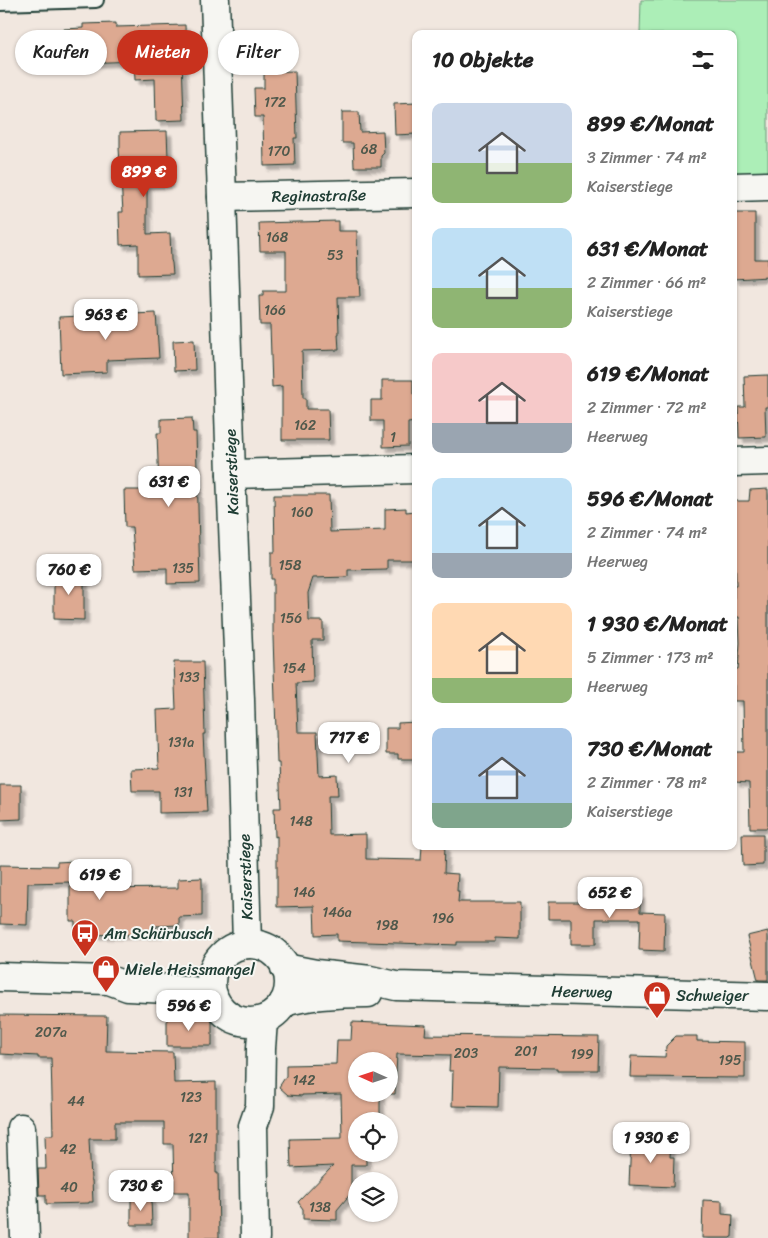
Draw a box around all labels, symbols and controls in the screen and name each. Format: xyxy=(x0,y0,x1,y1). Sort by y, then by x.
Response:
chip: Kaufen xyxy=(15,30,107,75)
chip: Mieten xyxy=(117,30,208,75)
chip: Filter xyxy=(218,30,299,75)
text: 10 Objekte xyxy=(432,41,534,79)
icon: filters xyxy=(689,46,717,74)
house number: 172 xyxy=(264,90,286,115)
text: 899 €/Monat xyxy=(587,105,714,143)
icon: home xyxy=(472,123,532,183)
house number: 68 xyxy=(361,137,378,162)
house number: 170 xyxy=(268,139,291,164)
text: 3 Zimmer · 74 m² xyxy=(587,143,707,172)
pin: 899 € xyxy=(109,156,179,198)
text: 899 € xyxy=(122,157,166,186)
text: Kaiserstiege xyxy=(587,172,673,201)
street label: Reginastraße xyxy=(272,180,367,211)
house number: 168 xyxy=(266,225,289,250)
text: 631 €/Monat xyxy=(587,230,708,268)
house number: 53 xyxy=(327,243,343,268)
icon: home xyxy=(472,248,532,308)
text: 2 Zimmer · 66 m² xyxy=(587,268,706,297)
text: Kaiserstiege xyxy=(587,297,673,326)
pin: 963 € xyxy=(71,298,141,341)
house number: 166 xyxy=(264,298,286,323)
text: 963 € xyxy=(85,300,127,329)
text: 619 €/Monat xyxy=(587,355,710,393)
icon: home xyxy=(472,373,532,433)
text: 2 Zimmer · 72 m² xyxy=(587,393,707,422)
house number: 162 xyxy=(294,413,316,438)
text: Heerweg xyxy=(587,422,648,451)
house number: 1 xyxy=(390,425,396,450)
street label: Kaiserstiege xyxy=(216,428,247,515)
pin: 631 € xyxy=(134,466,204,508)
text: 631 € xyxy=(149,467,189,496)
text: 596 €/Monat xyxy=(587,480,713,518)
icon: home xyxy=(472,498,532,558)
house number: 160 xyxy=(291,500,314,525)
text: 2 Zimmer · 74 m² xyxy=(587,518,707,547)
text: Heerweg xyxy=(587,547,648,576)
house number: 158 xyxy=(278,553,302,578)
pin: 760 € xyxy=(34,554,104,596)
text: 760 € xyxy=(47,555,91,584)
house number: 135 xyxy=(172,556,195,581)
text: 1 930 €/Monat xyxy=(587,605,728,643)
house number: 156 xyxy=(280,606,302,631)
icon: home xyxy=(472,623,532,683)
text: 5 Zimmer · 173 m² xyxy=(587,643,714,672)
house number: 154 xyxy=(282,656,306,681)
house number: 133 xyxy=(178,665,200,690)
text: Heerweg xyxy=(587,672,648,701)
pin: 717 € xyxy=(314,722,384,764)
text: 717 € xyxy=(329,723,369,752)
house number: 131a xyxy=(168,730,194,755)
text: 730 €/Monat xyxy=(587,730,712,768)
icon: home xyxy=(472,748,532,808)
text: 2 Zimmer · 78 m² xyxy=(587,768,707,797)
house number: 131 xyxy=(173,780,193,805)
text: Kaiserstiege xyxy=(587,797,673,826)
house number: 148 xyxy=(289,809,313,834)
street label: Kaiserstiege xyxy=(230,833,261,920)
pin: 619 € xyxy=(65,858,135,901)
text: 619 € xyxy=(80,860,120,889)
pin: 652 € xyxy=(575,876,645,919)
text: 652 € xyxy=(589,878,631,907)
house number: 146 xyxy=(293,880,315,905)
house number: 146a xyxy=(322,900,352,925)
house number: 196 xyxy=(432,906,454,931)
house number: 198 xyxy=(375,913,399,938)
bus stop icon: Am Schürbusch xyxy=(70,918,100,957)
place label: Am Schürbusch xyxy=(103,919,213,948)
shop icon: Miele Heissmangel xyxy=(91,954,121,993)
place label: Miele Heissmangel xyxy=(125,955,255,984)
street label: Heerweg xyxy=(551,976,613,1007)
shop icon: Schweiger xyxy=(642,980,672,1019)
place label: Schweiger xyxy=(676,981,750,1010)
pin: 596 € xyxy=(154,990,224,1032)
text: 596 € xyxy=(167,991,211,1020)
house number: 207a xyxy=(35,1020,67,1045)
house number: 201 xyxy=(515,1039,537,1064)
house number: 203 xyxy=(454,1041,479,1066)
house number: 199 xyxy=(570,1042,594,1067)
house number: 195 xyxy=(718,1048,742,1073)
north arrow xyxy=(348,1052,398,1102)
map controls xyxy=(348,1052,398,1222)
house number: 142 xyxy=(293,1068,315,1093)
house number: 123 xyxy=(180,1085,202,1110)
house number: 44 xyxy=(67,1089,85,1114)
button: locate xyxy=(348,1112,398,1162)
pin: 1 930 € xyxy=(605,1122,697,1164)
text: 1 930 € xyxy=(624,1123,678,1152)
house number: 121 xyxy=(188,1126,208,1151)
house number: 42 xyxy=(60,1137,76,1162)
pin: 730 € xyxy=(106,1170,176,1212)
text: 730 € xyxy=(120,1171,162,1200)
button: layers xyxy=(348,1172,398,1222)
house number: 40 xyxy=(60,1175,78,1200)
house number: 138 xyxy=(309,1195,332,1220)

